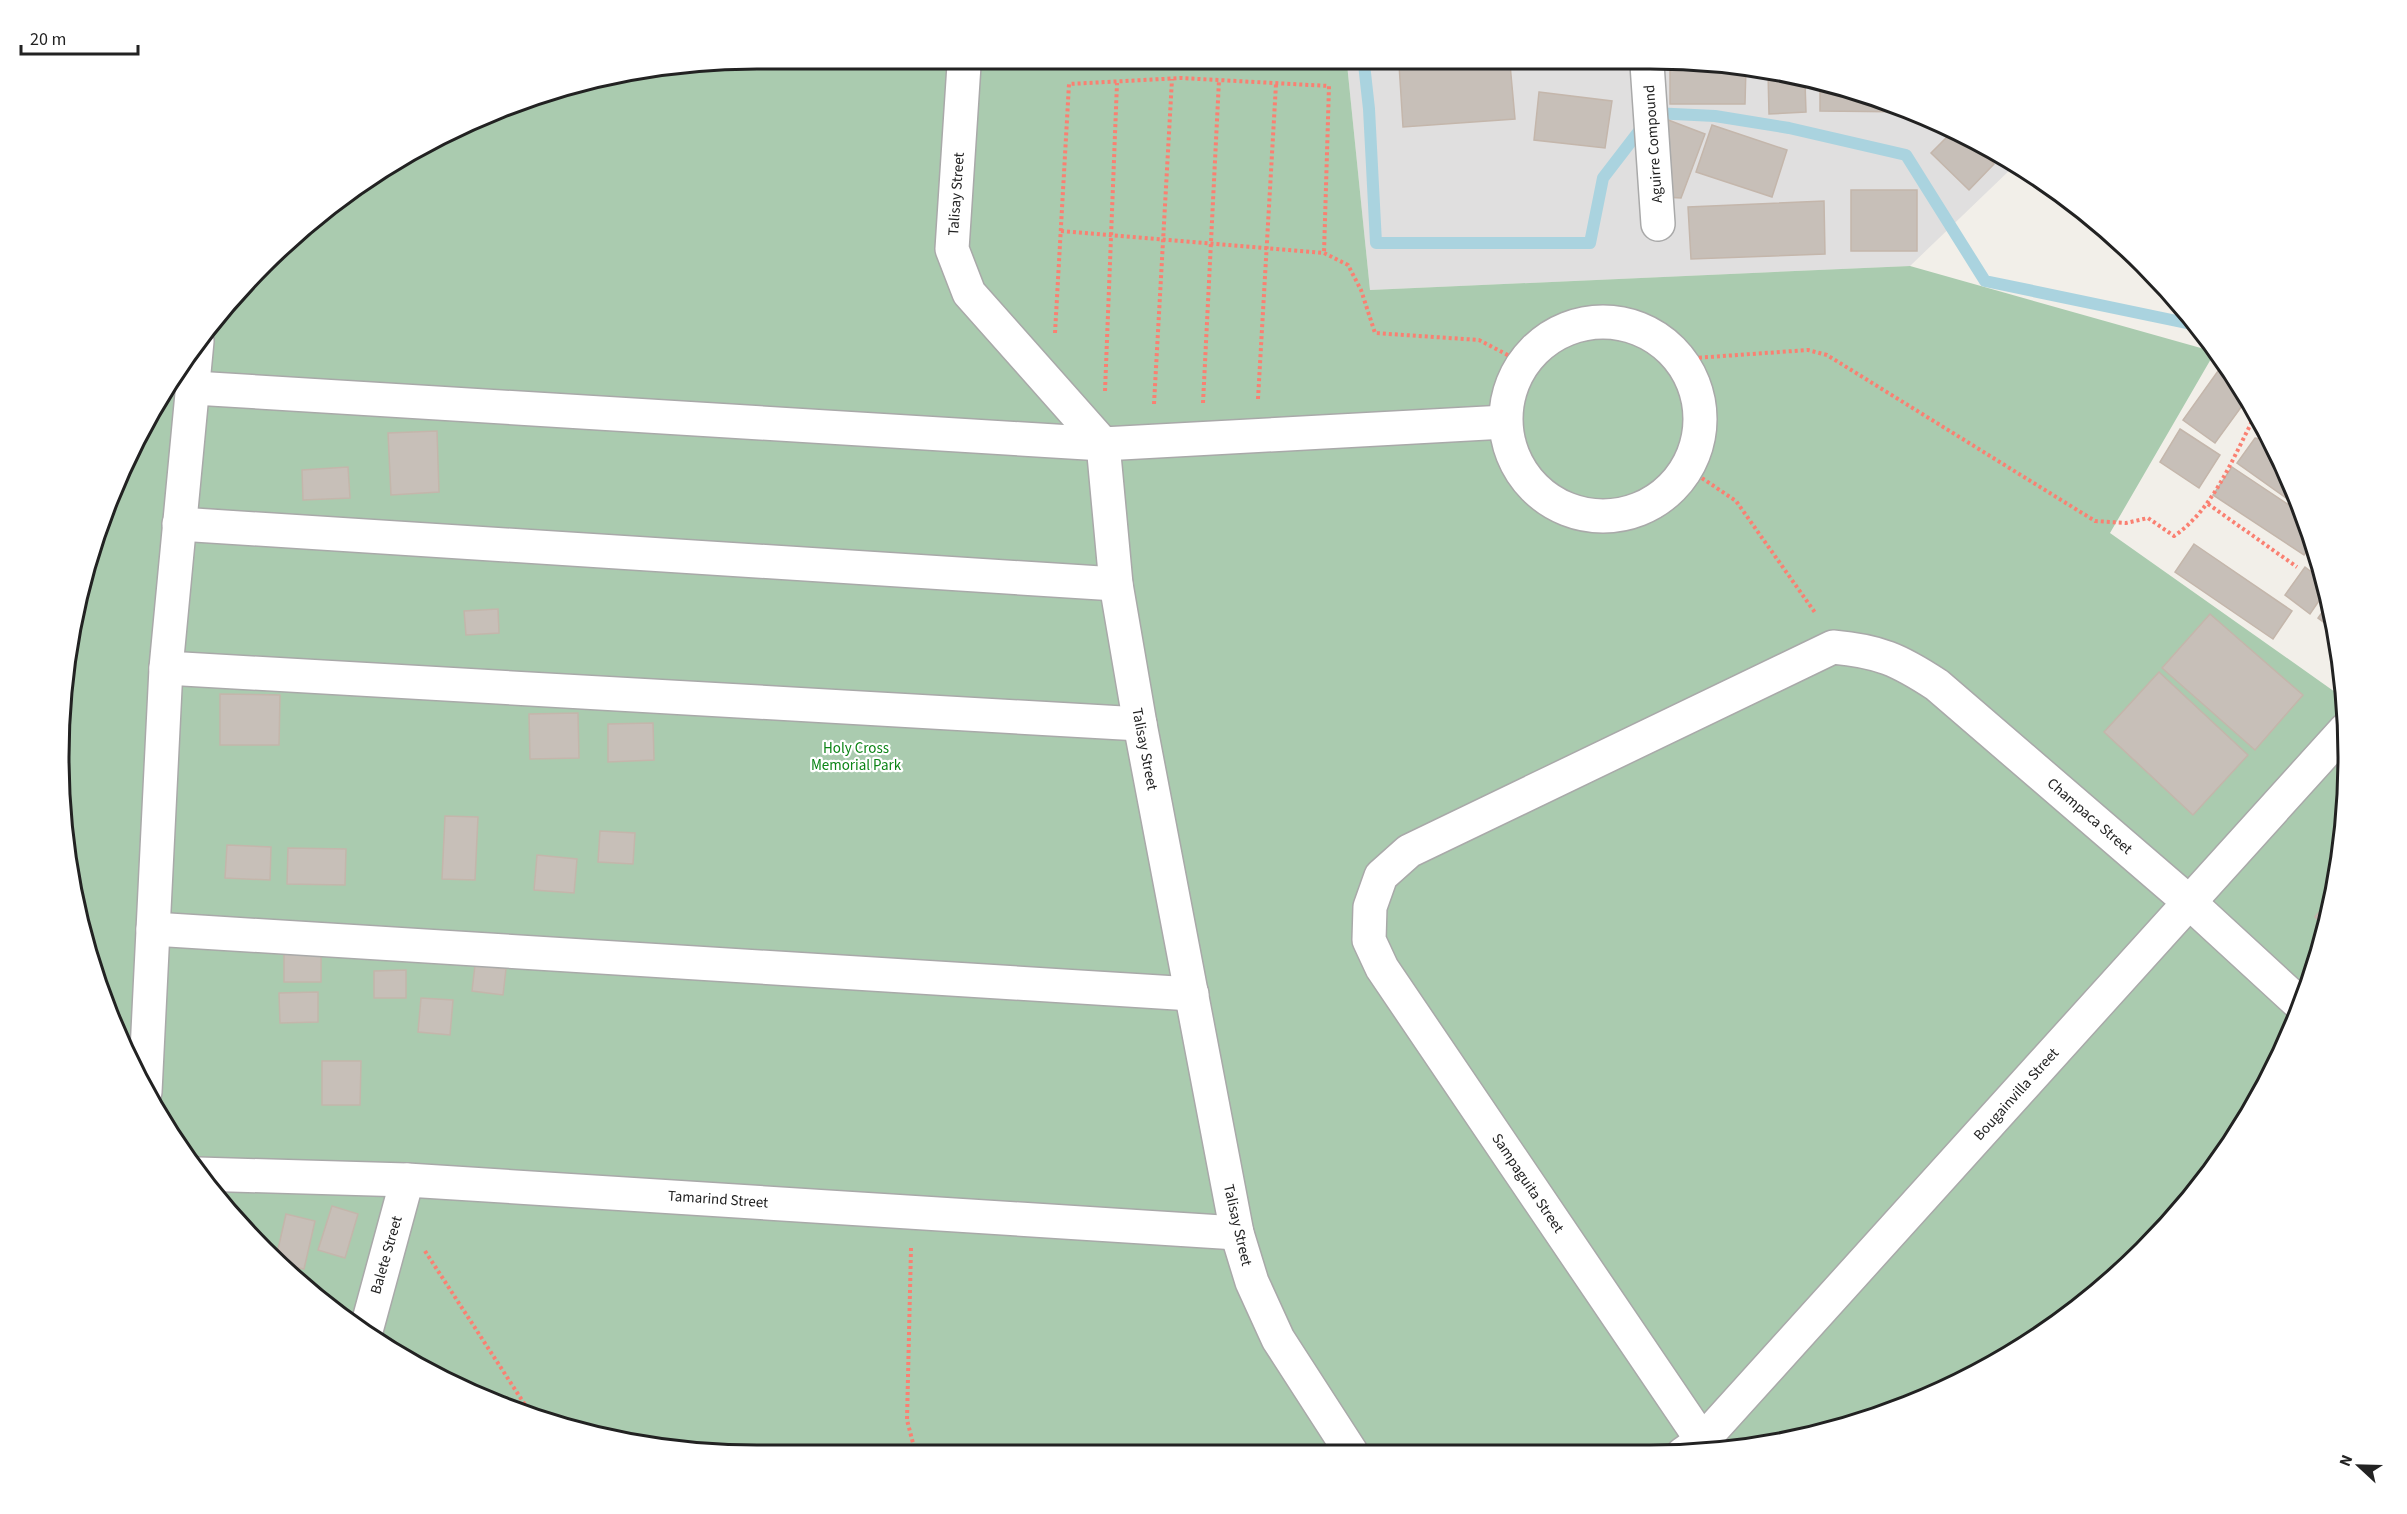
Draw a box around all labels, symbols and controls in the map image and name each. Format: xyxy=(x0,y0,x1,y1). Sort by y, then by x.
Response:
scale bar xyxy=(21,18,138,56)
text: 20 m xyxy=(30,27,66,52)
street label: Aguirre Compound xyxy=(1639,84,1668,204)
street label: Talisay Street xyxy=(943,152,970,236)
street label: Talisay Street xyxy=(1126,706,1163,792)
park label: Holy Cross Memorial Park xyxy=(811,738,902,776)
street label: Champaca Street xyxy=(2042,773,2137,859)
street label: Bougainvilla Street xyxy=(1969,1043,2064,1145)
street label: Sampaguita Street xyxy=(1486,1129,1569,1237)
street label: Talisay Street xyxy=(1218,1182,1257,1268)
street label: Tamarind Street xyxy=(667,1186,769,1213)
street label: Balete Street xyxy=(365,1214,408,1297)
north arrow xyxy=(2329,1436,2389,1496)
text: N xyxy=(2334,1452,2358,1470)

